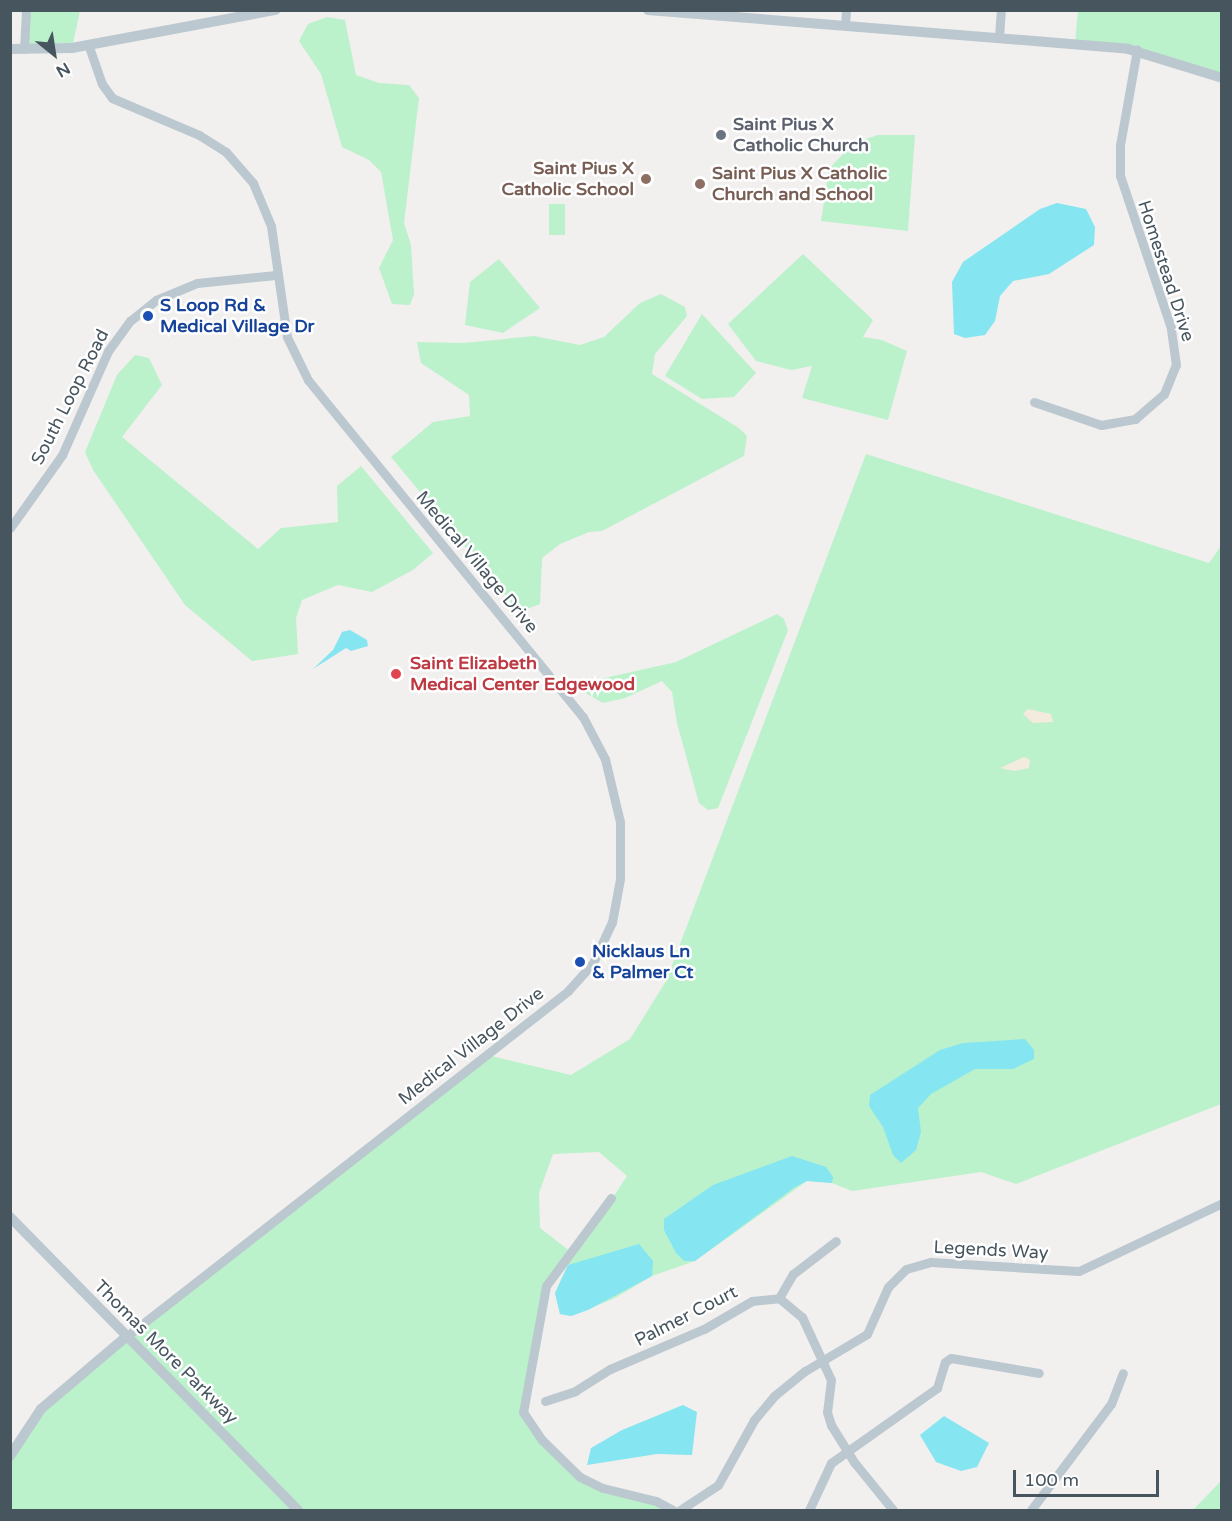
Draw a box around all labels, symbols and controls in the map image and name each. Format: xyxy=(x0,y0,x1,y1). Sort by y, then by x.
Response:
north arrow xyxy=(24,24,84,84)
text: N xyxy=(52,58,74,81)
place label: Saint Pius X Catholic Church xyxy=(733,114,869,156)
marker: Saint Pius X Catholic Church xyxy=(714,128,728,142)
place label: Saint Pius X Catholic School xyxy=(502,158,634,201)
place label: Saint Pius X Catholic Church and School xyxy=(712,163,887,206)
marker: Saint Pius X Catholic School xyxy=(639,172,653,186)
marker: Saint Pius X Catholic Church and School xyxy=(693,177,707,191)
street label: Homestead Drive xyxy=(1133,198,1199,344)
place label: S Loop Rd & Medical Village Dr xyxy=(160,295,314,338)
marker: S Loop Rd & Medical Village Dr xyxy=(141,309,155,323)
street label: South Loop Road xyxy=(27,326,113,468)
street label: Medical Village Drive xyxy=(411,487,543,637)
place label: Saint Elizabeth Medical Center Edgewood xyxy=(410,653,635,696)
marker: Saint Elizabeth Medical Center Edgewood xyxy=(387,665,405,683)
place label: Nicklaus Ln & Palmer Ct xyxy=(592,941,693,984)
marker: Nicklaus Ln & Palmer Ct xyxy=(573,955,587,969)
street label: Medical Village Drive xyxy=(394,983,548,1109)
street label: Legends Way xyxy=(933,1236,1049,1264)
street label: Thomas More Parkway xyxy=(90,1276,242,1428)
street label: Palmer Court xyxy=(631,1281,741,1351)
scale bar xyxy=(1016,1458,1162,1496)
text: 100 m xyxy=(1024,1469,1079,1491)

